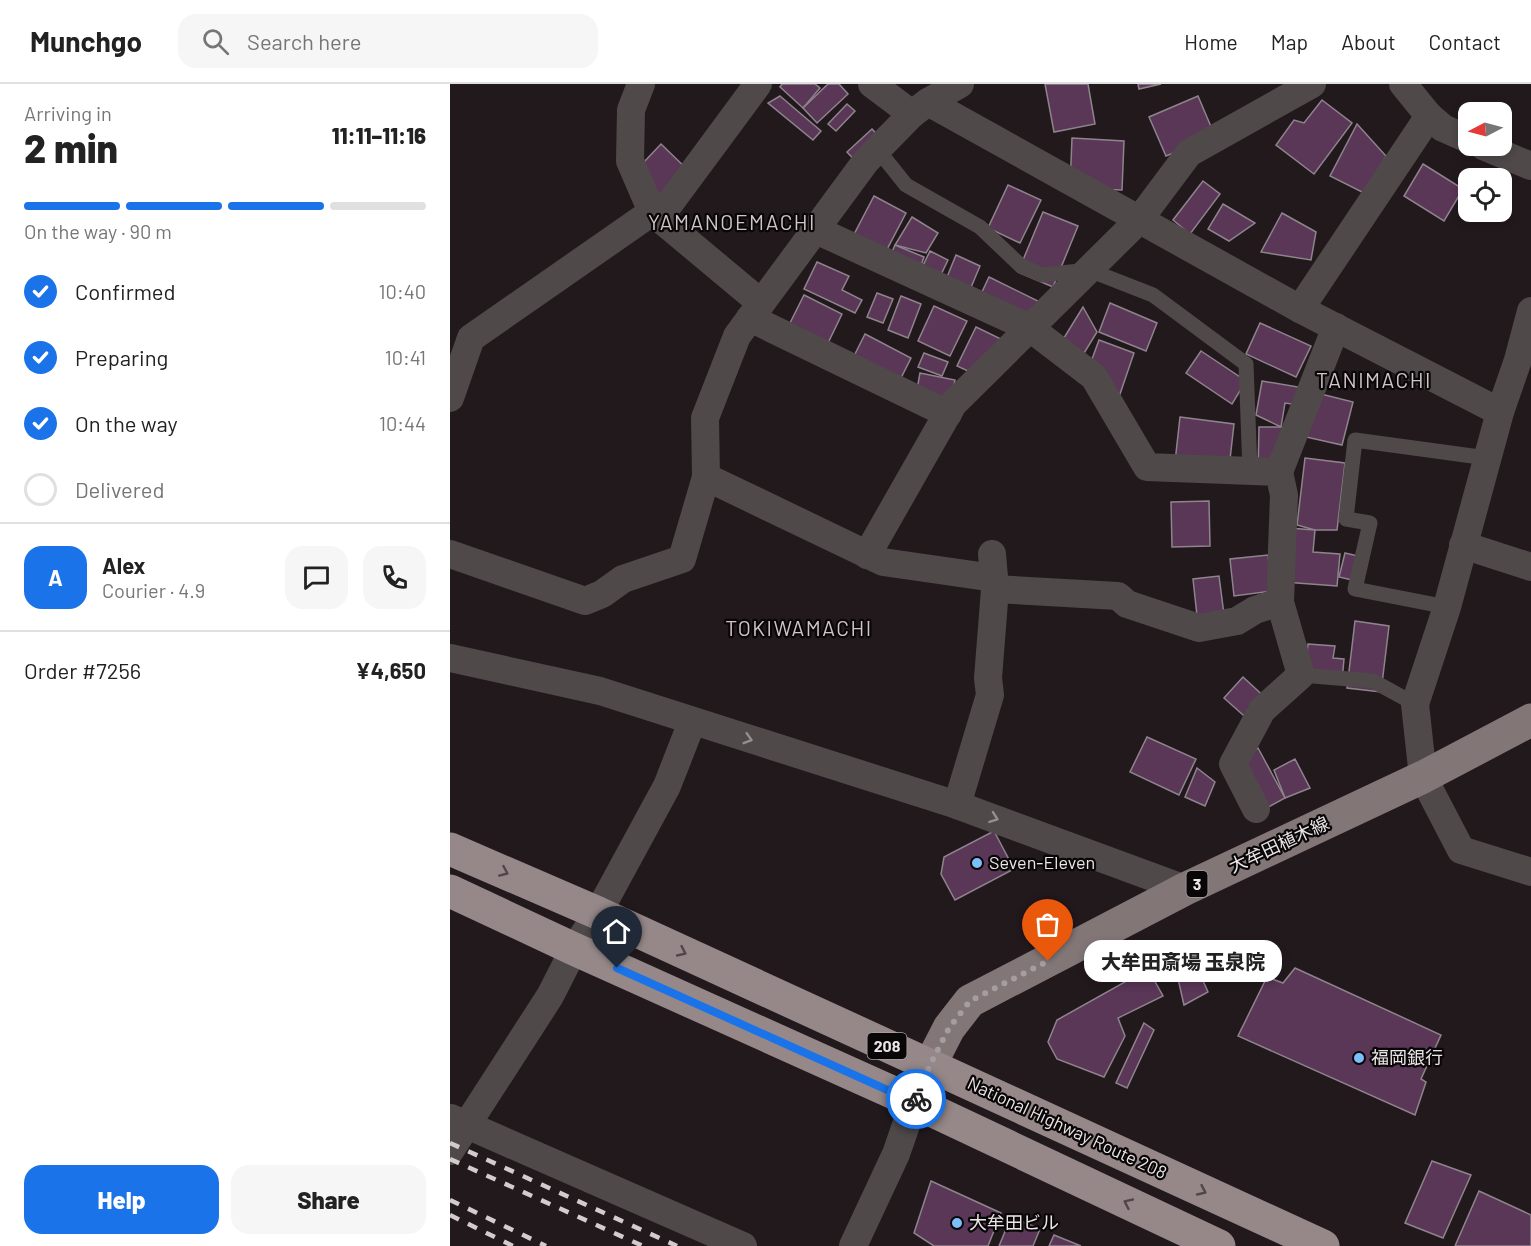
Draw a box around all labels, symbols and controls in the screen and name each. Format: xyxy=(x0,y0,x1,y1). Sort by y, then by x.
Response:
search box xyxy=(178,14,598,68)
text: Munchgo xyxy=(30,24,142,58)
icon: search xyxy=(199,25,232,58)
text: Search here xyxy=(247,28,361,54)
text: Home xyxy=(1184,29,1238,54)
text: Map xyxy=(1271,29,1308,54)
text: About xyxy=(1341,29,1396,54)
text: Contact xyxy=(1429,29,1501,54)
text: Arriving in xyxy=(24,101,112,125)
north arrow xyxy=(1458,102,1512,156)
map controls xyxy=(1458,102,1512,222)
text: 11:11–11:16 xyxy=(332,122,426,148)
text: 2 min xyxy=(24,124,118,171)
button: locate xyxy=(1458,168,1512,222)
district label: YAMANOEMACHI xyxy=(648,209,816,234)
text: On the way · 90 m xyxy=(24,219,172,243)
icon: check xyxy=(24,275,57,308)
text: Confirmed xyxy=(75,278,175,304)
text: 10:40 xyxy=(379,279,426,303)
icon: check xyxy=(24,341,57,374)
text: Preparing xyxy=(75,344,168,370)
text: 10:41 xyxy=(385,345,426,369)
district label: TANIMACHI xyxy=(1316,367,1432,392)
icon: check xyxy=(24,407,57,440)
text: On the way xyxy=(75,410,178,436)
text: 10:44 xyxy=(379,411,426,435)
text: Delivered xyxy=(75,476,164,502)
button: chat xyxy=(285,546,348,609)
button: phone xyxy=(363,546,426,609)
text: Alex xyxy=(102,552,145,578)
text: A xyxy=(48,564,63,590)
text: Courier · 4.9 xyxy=(102,578,205,602)
district label: TOKIWAMACHI xyxy=(725,615,873,640)
text: Order #7256 xyxy=(24,657,141,683)
text: ¥4,650 xyxy=(356,657,426,683)
one-way arrow xyxy=(742,732,753,744)
one-way arrow xyxy=(988,811,999,824)
street label: 大牟田植木線 xyxy=(1225,811,1332,877)
place label: Seven-Eleven xyxy=(989,851,1095,873)
marker: Seven-Eleven xyxy=(970,856,984,870)
one-way arrow xyxy=(497,865,508,877)
road number: 3 xyxy=(1186,871,1208,897)
pin xyxy=(1022,899,1073,961)
pin xyxy=(591,906,642,968)
icon: bag xyxy=(1031,908,1064,941)
icon: home xyxy=(600,915,633,948)
callout: 大牟田斎場 玉泉院 xyxy=(1084,940,1282,982)
one-way arrow xyxy=(675,944,686,956)
text: 大牟田斎場 玉泉院 xyxy=(1101,949,1265,973)
road number: 208 xyxy=(868,1033,906,1059)
place label: 福岡銀行 xyxy=(1371,1046,1443,1068)
marker: 福岡銀行 xyxy=(1352,1051,1366,1065)
courier xyxy=(886,1069,946,1129)
street label: National Highway Route 208 xyxy=(964,1071,1171,1183)
icon: bike xyxy=(900,1083,933,1116)
button: Help xyxy=(24,1165,219,1234)
button: Share xyxy=(231,1165,426,1234)
one-way arrow xyxy=(1196,1183,1207,1195)
one-way arrow xyxy=(1123,1198,1134,1210)
place label: 大牟田ビル xyxy=(969,1211,1059,1233)
marker: 大牟田ビル xyxy=(950,1216,964,1230)

